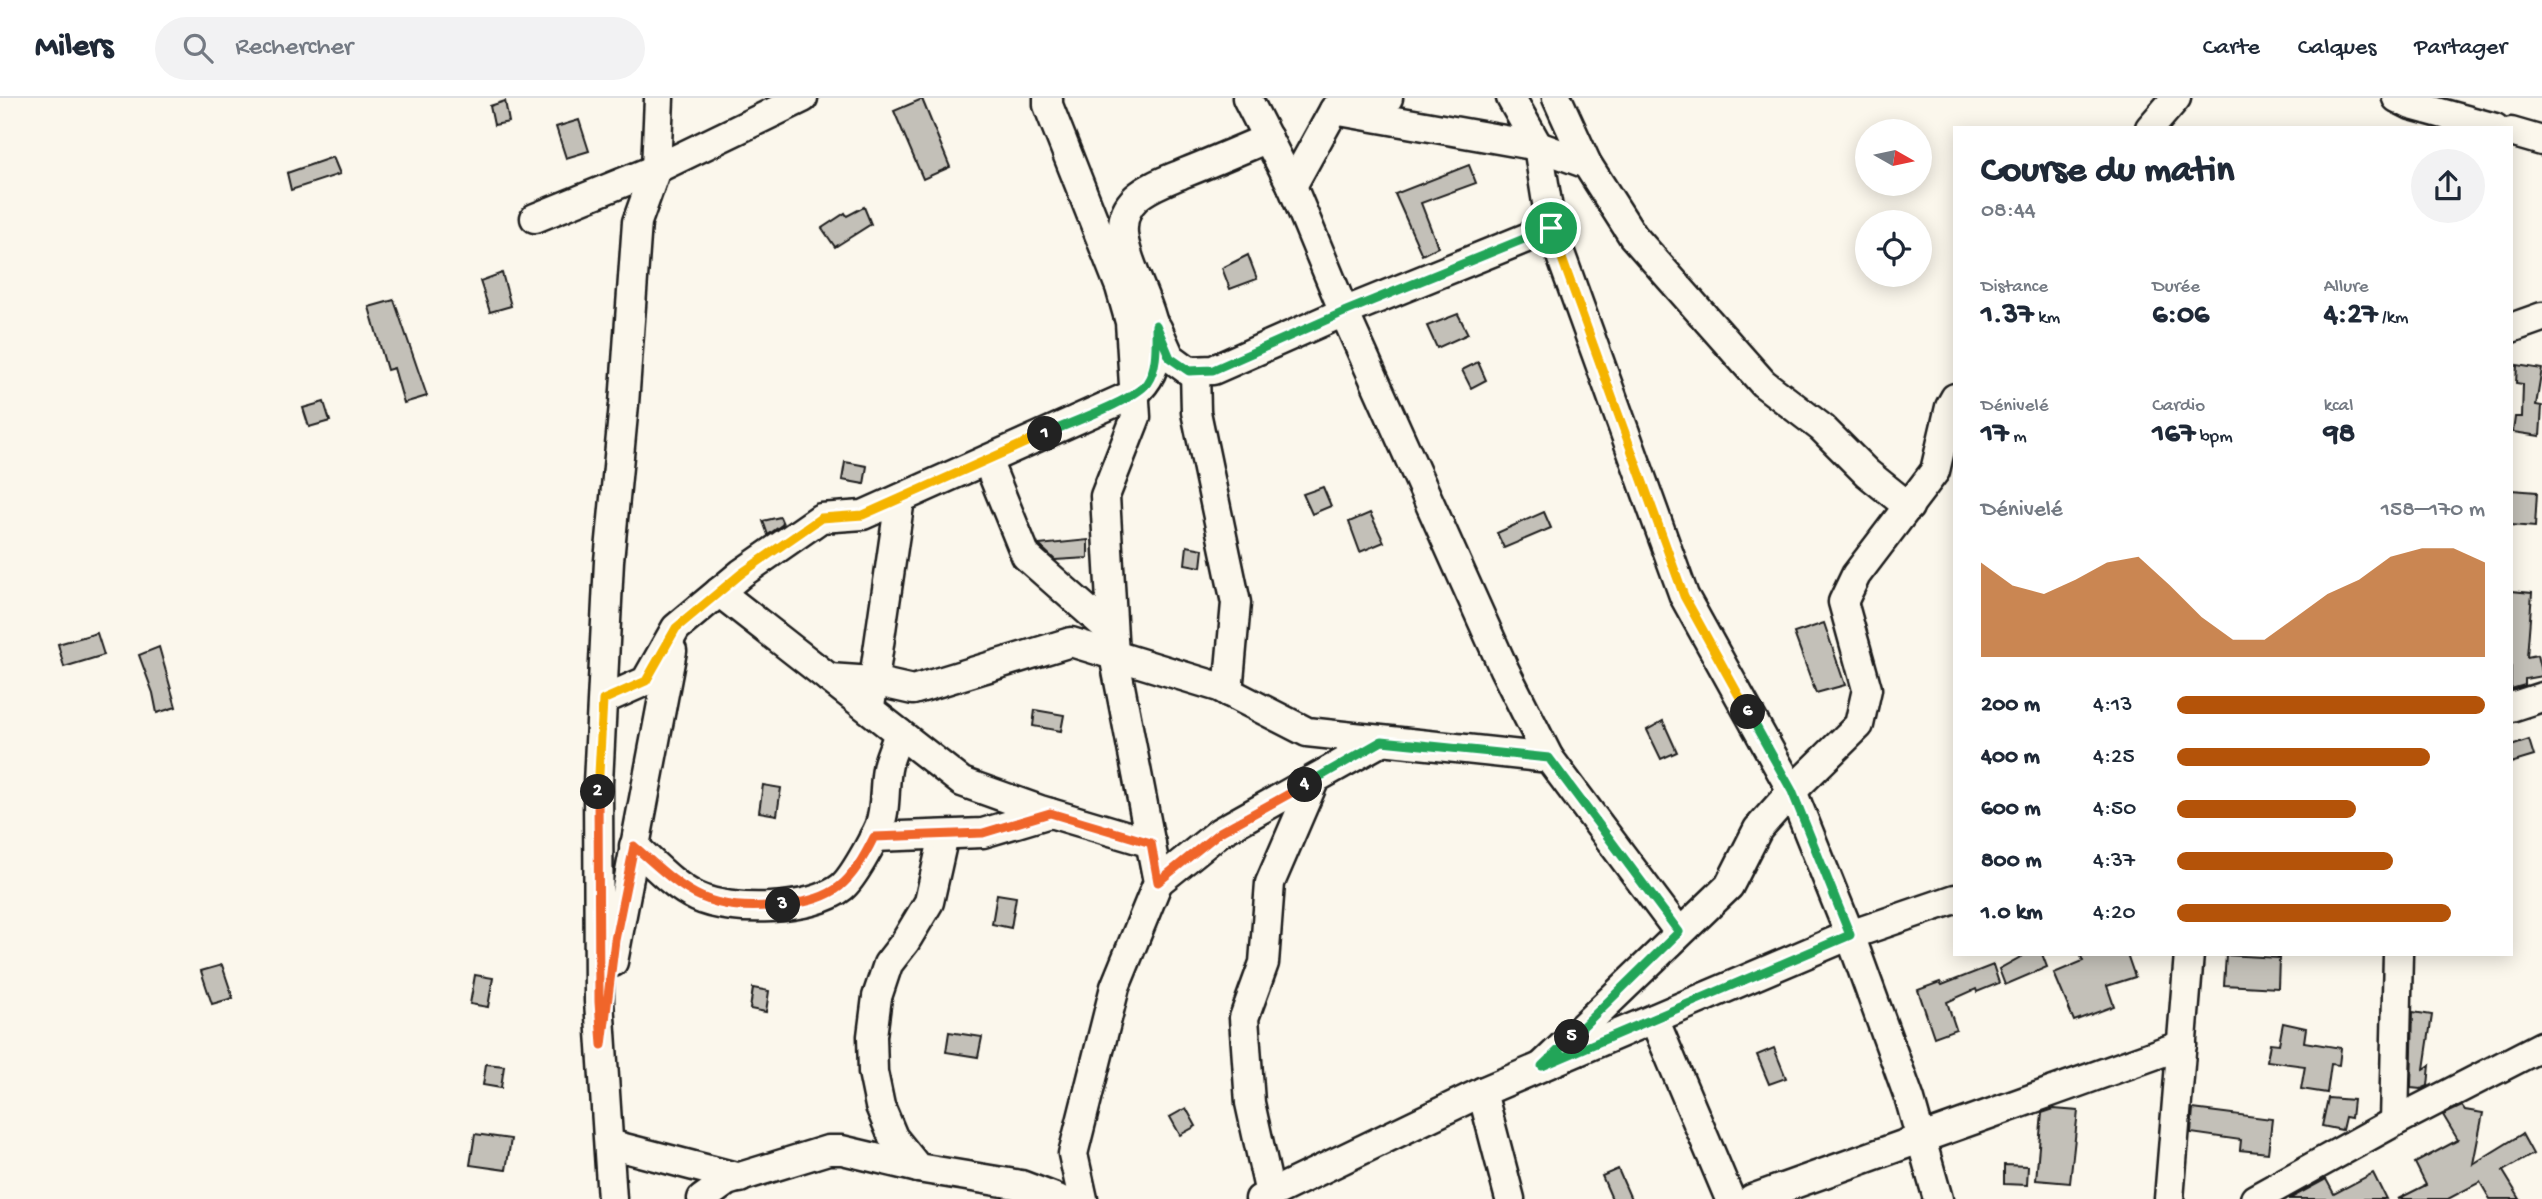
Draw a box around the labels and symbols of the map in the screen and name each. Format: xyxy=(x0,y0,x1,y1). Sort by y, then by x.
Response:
north arrow xyxy=(1855,119,1932,196)
pin xyxy=(1521,198,1581,258)
pin: 1 xyxy=(1028,416,1062,452)
pin: 6 xyxy=(1730,694,1766,730)
pin: 4 xyxy=(1288,768,1322,802)
pin: 2 xyxy=(580,774,616,810)
pin: 3 xyxy=(766,888,800,922)
pin: 5 xyxy=(1554,1020,1590,1054)

